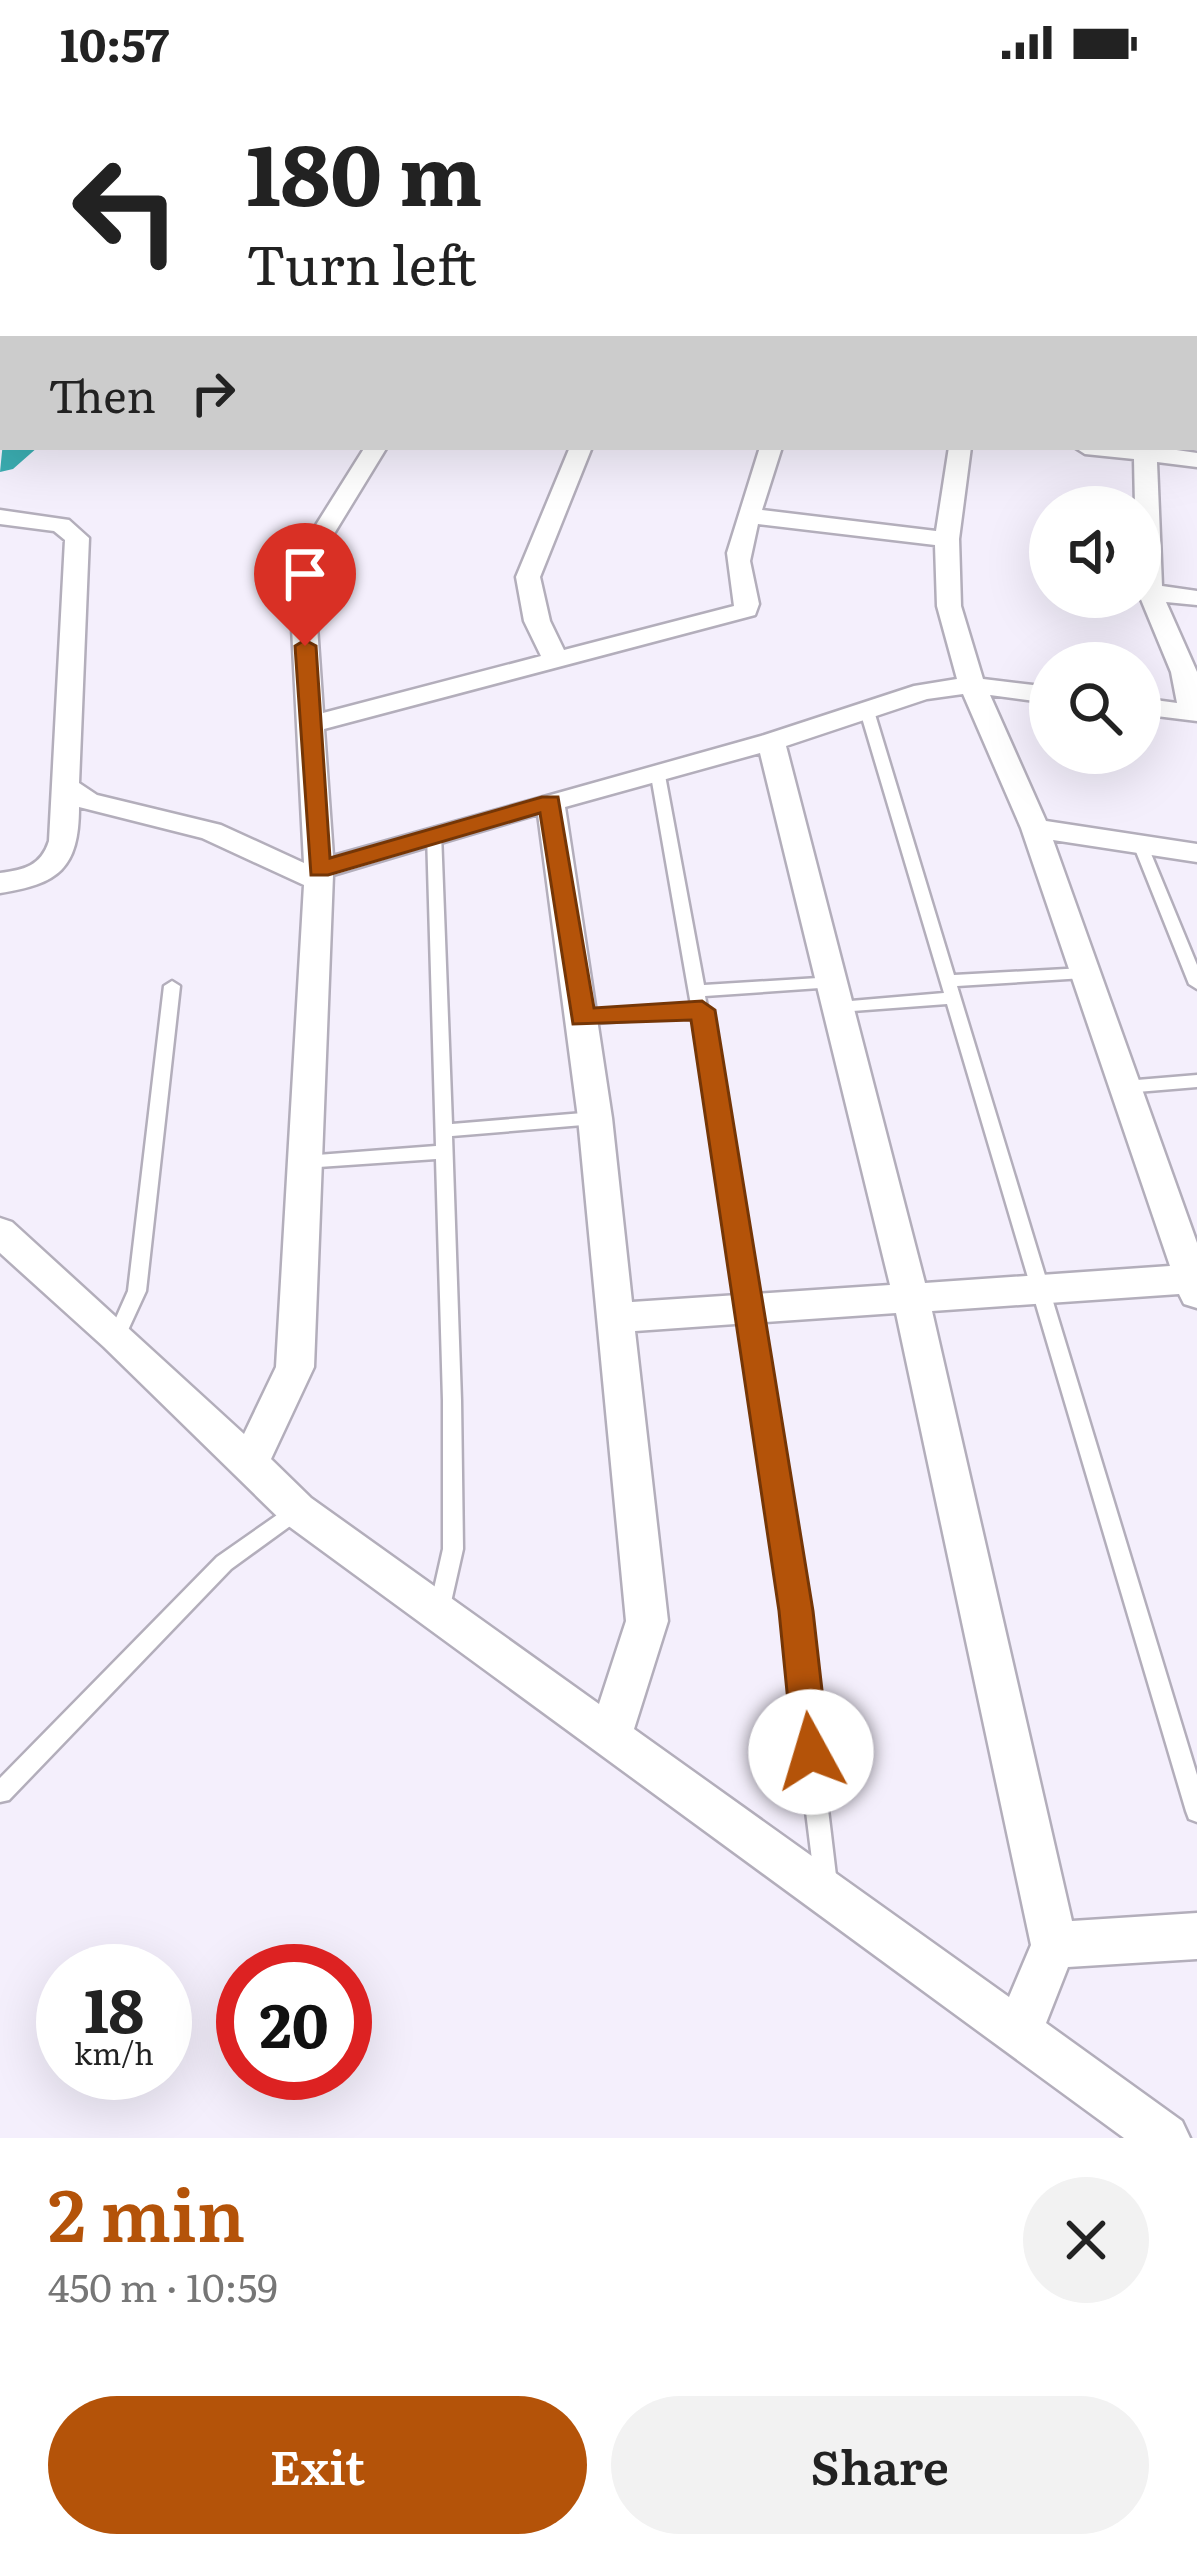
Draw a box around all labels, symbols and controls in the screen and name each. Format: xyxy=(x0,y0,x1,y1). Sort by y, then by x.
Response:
text: 10:57 xyxy=(60,9,169,76)
text: 180 m xyxy=(246,107,483,232)
icon: left xyxy=(48,132,204,288)
text: Turn left xyxy=(246,221,477,302)
text: Then xyxy=(48,360,156,427)
icon: right xyxy=(180,360,246,426)
map controls xyxy=(1029,486,1161,774)
button: sound xyxy=(1029,486,1161,618)
pin xyxy=(254,523,356,646)
icon: arrive xyxy=(272,541,338,607)
button: search xyxy=(1029,642,1161,774)
position arrow xyxy=(748,1689,874,1815)
speed limit sign: 20 xyxy=(216,1944,372,2100)
text: 18 xyxy=(84,1962,144,2051)
text: km/h xyxy=(74,2030,154,2074)
text: 2 min xyxy=(48,2157,246,2264)
button: close xyxy=(1023,2177,1149,2303)
text: 450 m · 10:59 xyxy=(48,2256,278,2314)
button: Exit xyxy=(48,2396,587,2534)
button: Share xyxy=(611,2396,1149,2534)

